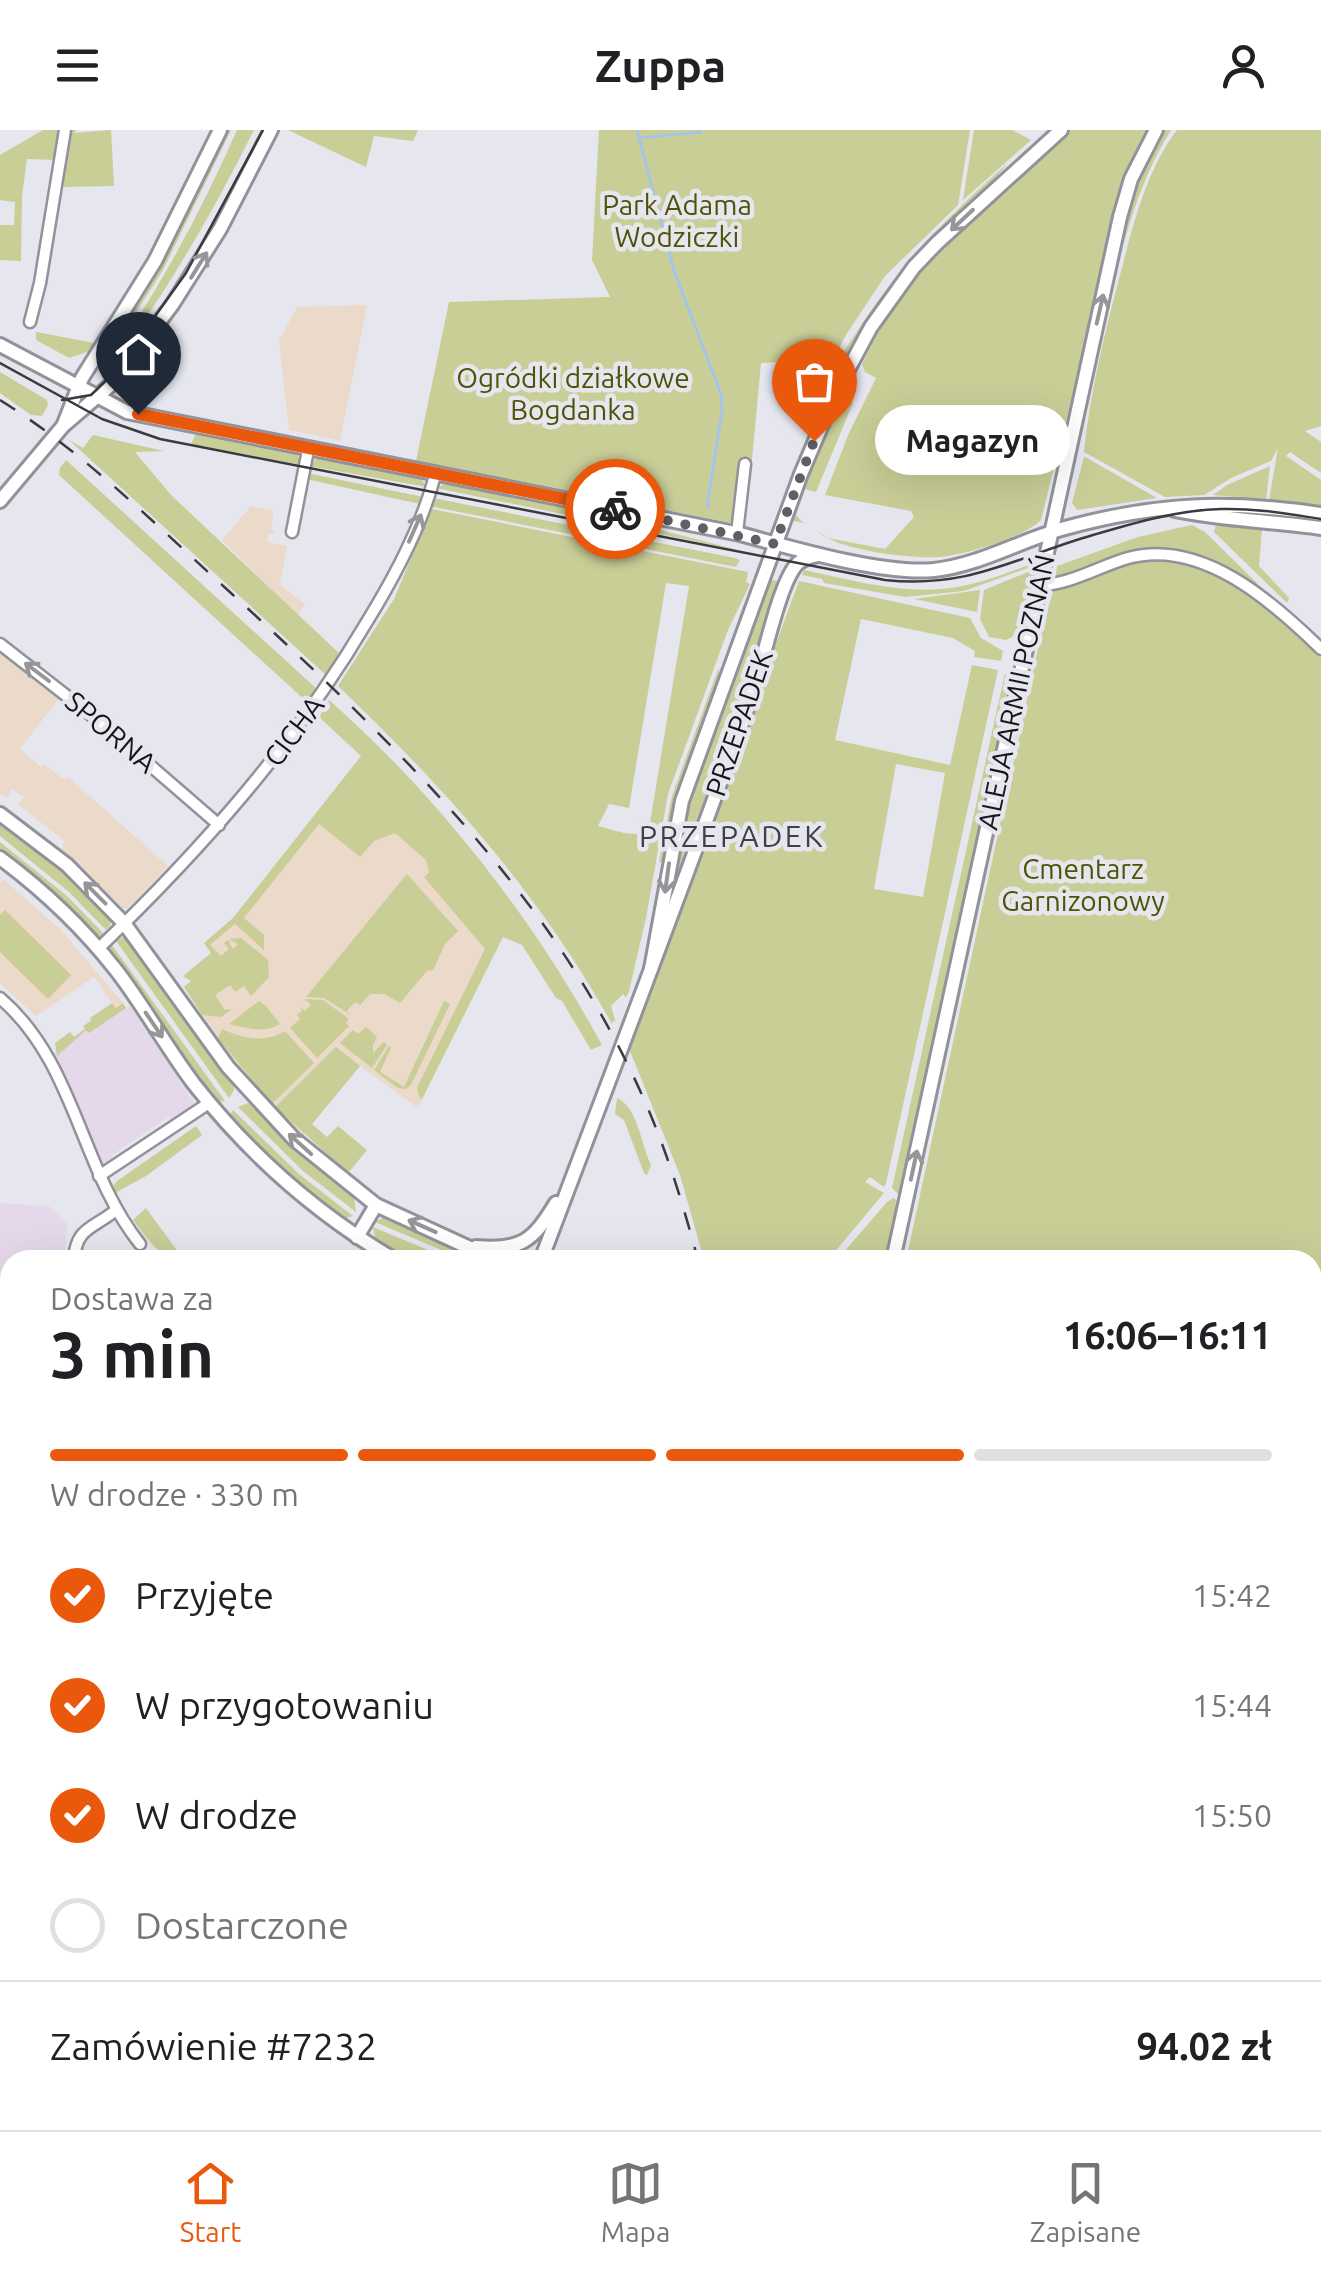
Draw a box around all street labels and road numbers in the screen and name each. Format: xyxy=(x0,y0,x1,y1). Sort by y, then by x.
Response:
street label: ALEJA ARMII POZNAŃ xyxy=(970,551,1060,832)
street label: PRZEPADEK xyxy=(699,646,778,800)
street label: SPORNA xyxy=(60,685,163,778)
street label: CICHA xyxy=(257,690,330,772)

